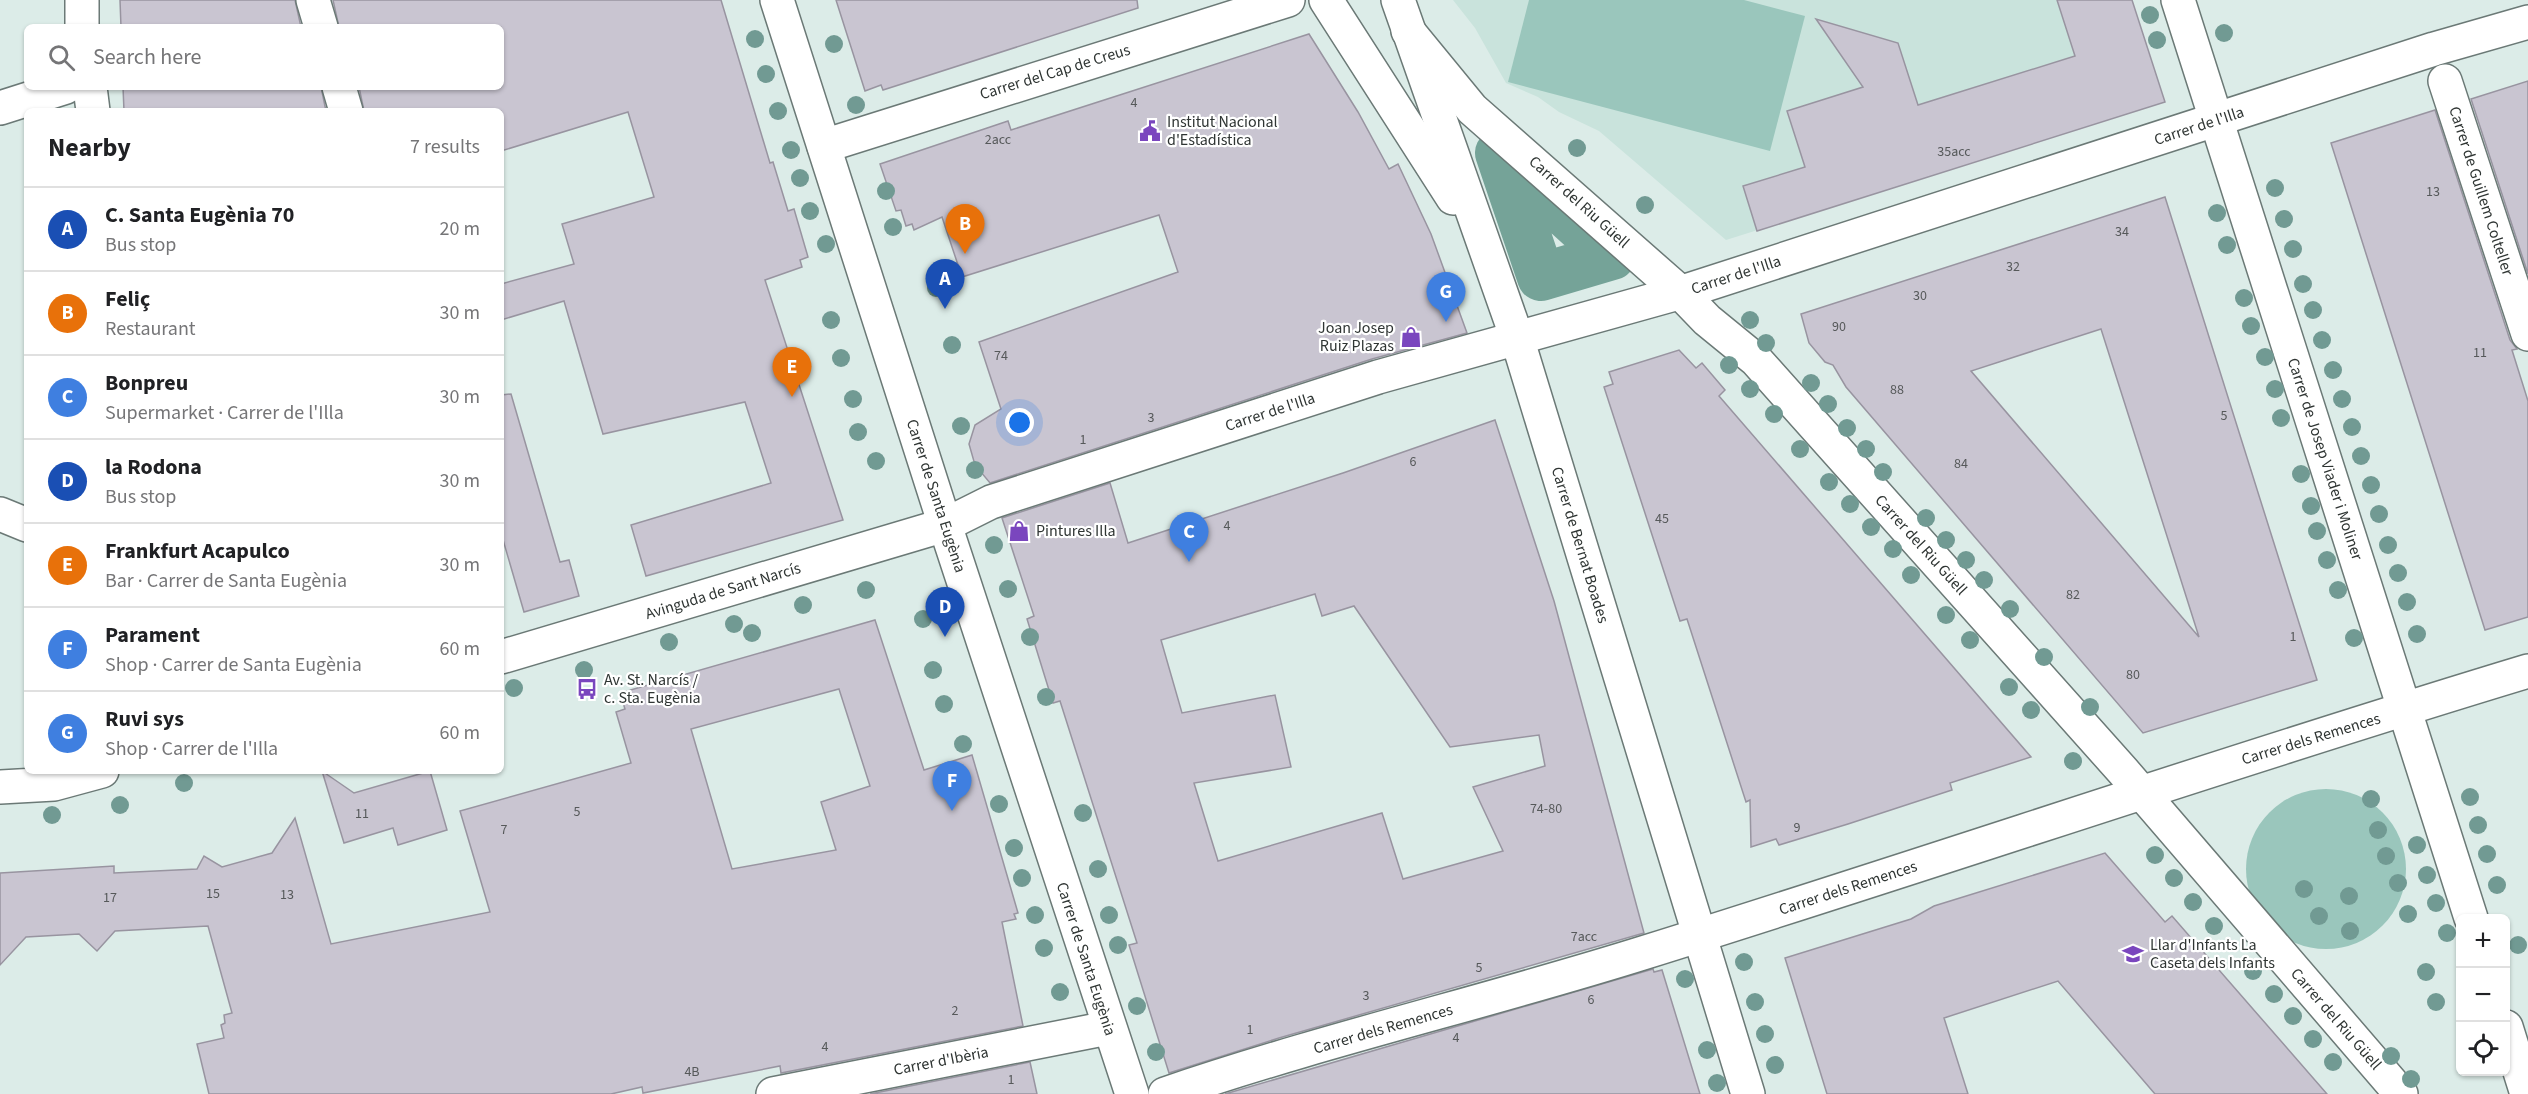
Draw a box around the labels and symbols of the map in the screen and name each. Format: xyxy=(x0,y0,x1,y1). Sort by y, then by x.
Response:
street label: Carrer del Cap de Creus xyxy=(977,39,1133,105)
house number: 4 xyxy=(1131,93,1138,113)
street label: Carrer de l'Illa xyxy=(2151,101,2247,151)
street label: Carrer de Guillem Colteller xyxy=(2443,104,2519,279)
place label: Institut Nacional d'Estadística xyxy=(1167,111,1278,151)
public building icon: Institut Nacional d'Estadística xyxy=(1138,119,1162,143)
house number: 2acc xyxy=(985,130,1012,150)
house number: 35acc xyxy=(1937,142,1971,162)
street label: Carrer del Riu Güell xyxy=(1524,151,1634,253)
house number: 13 xyxy=(2426,182,2440,202)
pin: B xyxy=(946,204,984,254)
house number: 34 xyxy=(2115,222,2129,242)
street label: Carrer de l'Illa xyxy=(1688,250,1784,300)
house number: 32 xyxy=(2006,257,2020,277)
pin: A xyxy=(926,260,964,309)
pin: G xyxy=(1426,272,1466,322)
house number: 30 xyxy=(1913,286,1927,306)
place label: Joan Josep Ruiz Plazas xyxy=(1318,317,1394,357)
house number: 90 xyxy=(1832,317,1846,337)
shop icon: Joan Josep Ruiz Plazas xyxy=(1399,325,1423,349)
house number: 11 xyxy=(2473,343,2487,363)
house number: 74 xyxy=(994,346,1008,366)
pin: E xyxy=(772,348,812,397)
street label: Carrer de Josep Viader i Moliner xyxy=(2282,355,2368,563)
house number: 88 xyxy=(1890,380,1904,400)
street label: Carrer de l'Illa xyxy=(1222,387,1318,437)
house number: 5 xyxy=(2221,406,2228,426)
your location xyxy=(1005,408,1034,437)
house number: 3 xyxy=(1148,408,1155,428)
street label: Carrer de Santa Eugènia xyxy=(901,416,971,576)
house number: 1 xyxy=(1080,430,1087,450)
house number: 6 xyxy=(1410,452,1417,472)
house number: 84 xyxy=(1954,454,1968,474)
street label: Carrer de Bernat Boades xyxy=(1546,464,1614,626)
street label: Carrer del Riu Güell xyxy=(1870,490,1972,600)
house number: 45 xyxy=(1655,509,1669,529)
pin: C xyxy=(1170,512,1208,562)
house number: 4 xyxy=(1224,516,1231,536)
shop icon: Pintures Illa xyxy=(1007,519,1031,543)
place label: Pintures Illa xyxy=(1036,520,1116,542)
street label: Avinguda de Sant Narcís xyxy=(643,557,804,625)
house number: 82 xyxy=(2066,585,2080,605)
pin: D xyxy=(926,588,964,637)
house number: 1 xyxy=(2290,627,2297,647)
house number: 80 xyxy=(2126,665,2140,685)
place label: Av. St. Narcís / c. Sta. Eugènia xyxy=(604,669,701,709)
bus stop icon: Av. St. Narcís / c. Sta. Eugènia xyxy=(575,677,599,701)
street label: Carrer dels Remences xyxy=(2239,707,2383,771)
pin: F xyxy=(932,762,972,811)
house number: 74-80 xyxy=(1530,799,1562,819)
house number: 5 xyxy=(574,802,581,822)
house number: 11 xyxy=(355,804,369,824)
house number: 9 xyxy=(1794,818,1801,838)
house number: 7 xyxy=(501,820,508,840)
street label: Carrer dels Remences xyxy=(1776,855,1920,921)
street label: Carrer de Santa Eugènia xyxy=(1051,879,1121,1039)
house number: 15 xyxy=(206,884,220,904)
house number: 13 xyxy=(280,885,294,905)
house number: 17 xyxy=(103,888,117,908)
house number: 7acc xyxy=(1571,927,1598,947)
place label: Llar d'Infants La Caseta dels Infants xyxy=(2150,934,2275,974)
school or university icon: Llar d'Infants La Caseta dels Infants xyxy=(2121,942,2145,966)
house number: 5 xyxy=(1476,958,1483,978)
street label: Carrer del Riu Güell xyxy=(2286,963,2386,1075)
house number: 3 xyxy=(1363,986,1370,1006)
house number: 6 xyxy=(1588,990,1595,1010)
street label: Carrer dels Remences xyxy=(1311,998,1456,1059)
house number: 2 xyxy=(952,1001,959,1021)
house number: 1 xyxy=(1247,1020,1254,1040)
house number: 4 xyxy=(1453,1028,1460,1048)
house number: 4 xyxy=(822,1037,829,1057)
street label: Carrer d'Ibèria xyxy=(892,1041,990,1081)
house number: 4B xyxy=(684,1062,700,1082)
house number: 1 xyxy=(1008,1070,1015,1090)

